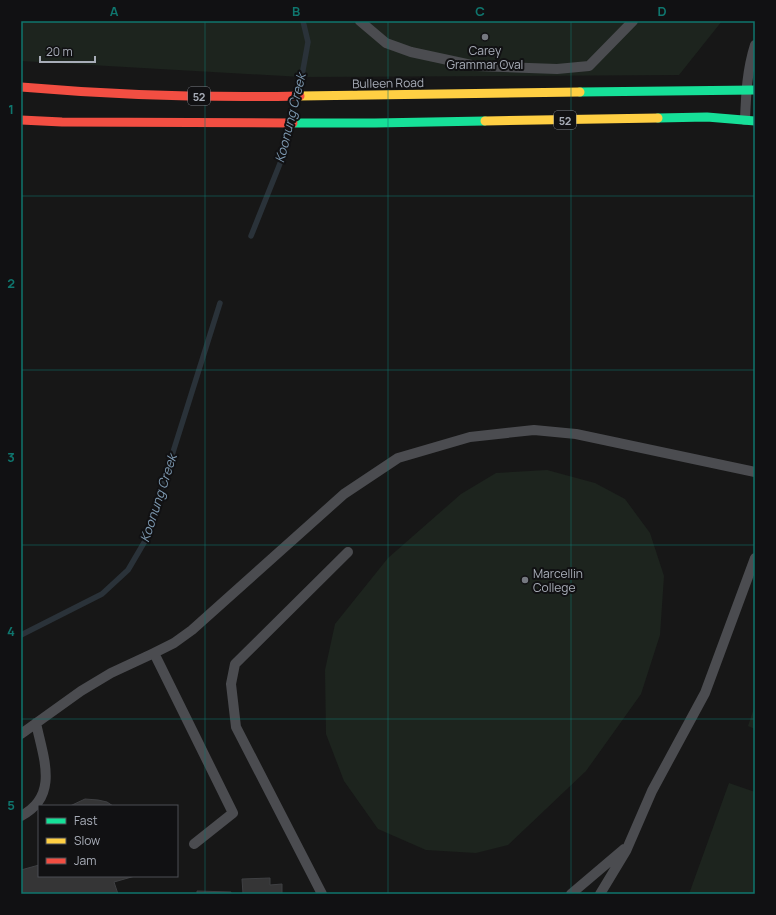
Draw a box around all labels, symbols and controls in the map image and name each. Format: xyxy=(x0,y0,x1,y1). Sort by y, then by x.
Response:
text: A xyxy=(110,2,119,20)
text: B xyxy=(292,2,300,20)
text: C xyxy=(475,2,485,20)
text: D xyxy=(657,2,667,20)
marker: Carey Grammar Oval xyxy=(480,32,490,42)
scale bar xyxy=(40,38,95,64)
place label: Carey Grammar Oval xyxy=(447,42,523,73)
text: 20 m xyxy=(46,43,73,60)
water label: Koonung Creek xyxy=(270,69,310,165)
street label: Bulleen Road xyxy=(352,74,424,92)
road number: 52 xyxy=(188,87,210,105)
text: 1 xyxy=(8,100,14,118)
road number: 52 xyxy=(554,111,576,129)
text: 2 xyxy=(7,274,15,292)
text: 3 xyxy=(7,448,15,466)
water label: Koonung Creek xyxy=(135,449,181,544)
place label: Marcellin College xyxy=(533,565,583,596)
marker: Marcellin College xyxy=(520,575,530,585)
text: 4 xyxy=(7,622,15,640)
text: 5 xyxy=(7,796,15,814)
legend xyxy=(38,805,178,877)
text: Fast xyxy=(74,812,98,829)
text: Slow xyxy=(74,832,100,849)
text: Jam xyxy=(74,852,96,869)

